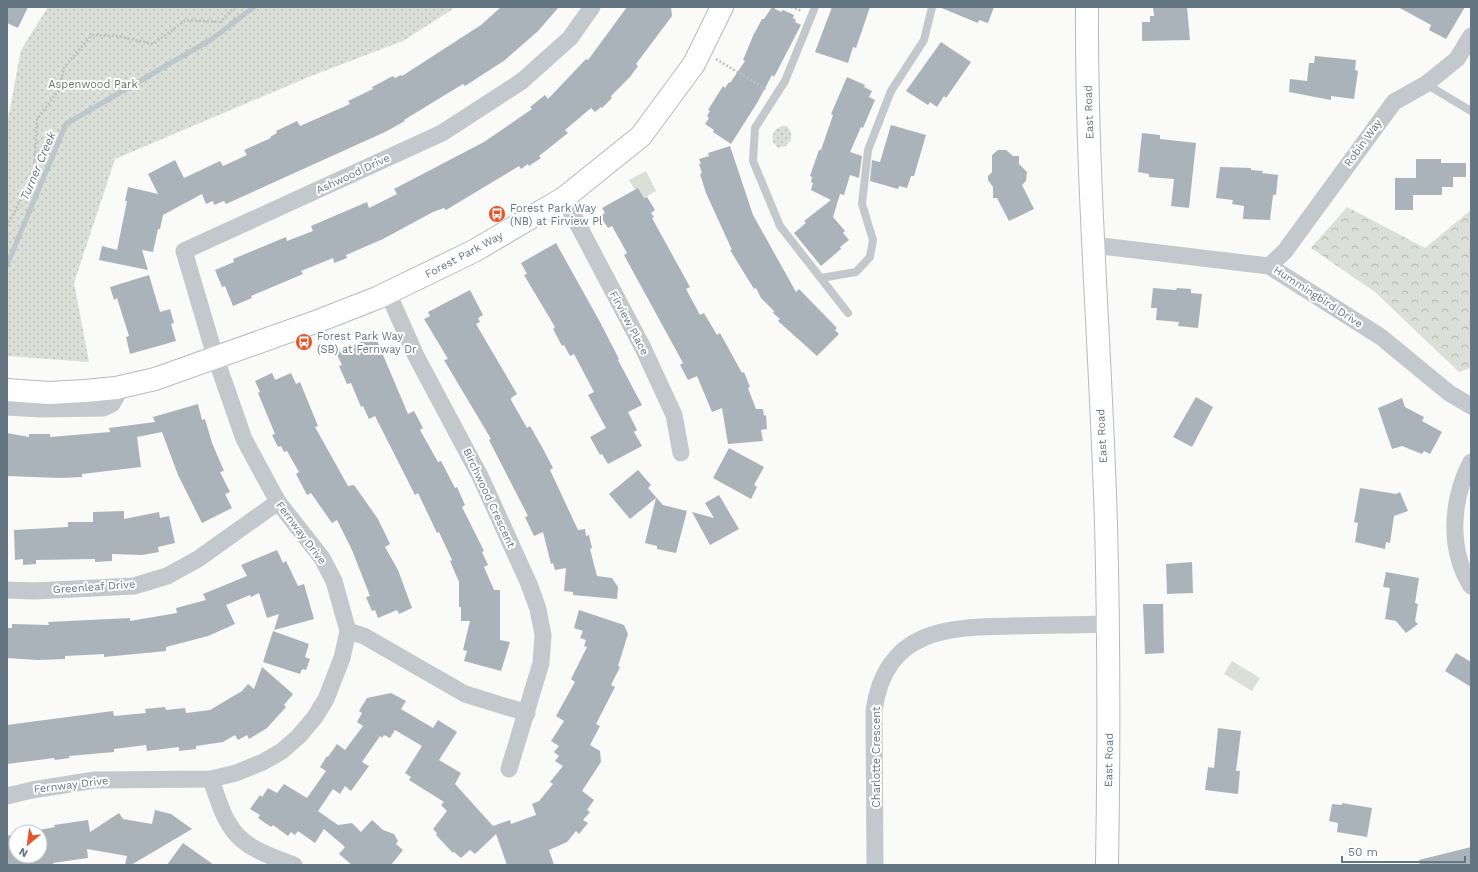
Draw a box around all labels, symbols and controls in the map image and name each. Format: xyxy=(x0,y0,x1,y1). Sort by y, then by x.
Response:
park label: Aspenwood Park xyxy=(48,78,138,91)
street label: East Road xyxy=(1082,85,1096,139)
street label: Robin Way xyxy=(1341,116,1385,169)
water label: Turner Creek xyxy=(17,129,59,202)
street label: Ashwood Drive xyxy=(314,151,392,197)
place label: Forest Park Way (NB) at Firview Pl xyxy=(510,202,603,228)
bus stop icon: Forest Park Way (NB) at Firview Pl xyxy=(487,204,507,224)
street label: Forest Park Way xyxy=(423,229,505,281)
street label: Hummingbird Drive xyxy=(1271,263,1365,331)
street label: Firview Place xyxy=(607,289,651,357)
place label: Forest Park Way (SB) at Fernway Dr xyxy=(317,330,417,356)
bus stop icon: Forest Park Way (SB) at Fernway Dr xyxy=(294,332,314,352)
street label: East Road xyxy=(1094,409,1110,463)
street label: Birchwood Crescent xyxy=(460,446,518,550)
street label: Fernway Drive xyxy=(273,499,329,567)
street label: Greenleaf Drive xyxy=(52,578,136,596)
street label: Charlotte Crescent xyxy=(870,706,883,808)
street label: East Road xyxy=(1102,733,1116,787)
street label: Fernway Drive xyxy=(33,774,109,796)
north arrow xyxy=(8,824,48,864)
scale bar xyxy=(1342,838,1465,864)
text: N xyxy=(17,845,30,860)
text: 50 m xyxy=(1348,845,1378,859)

